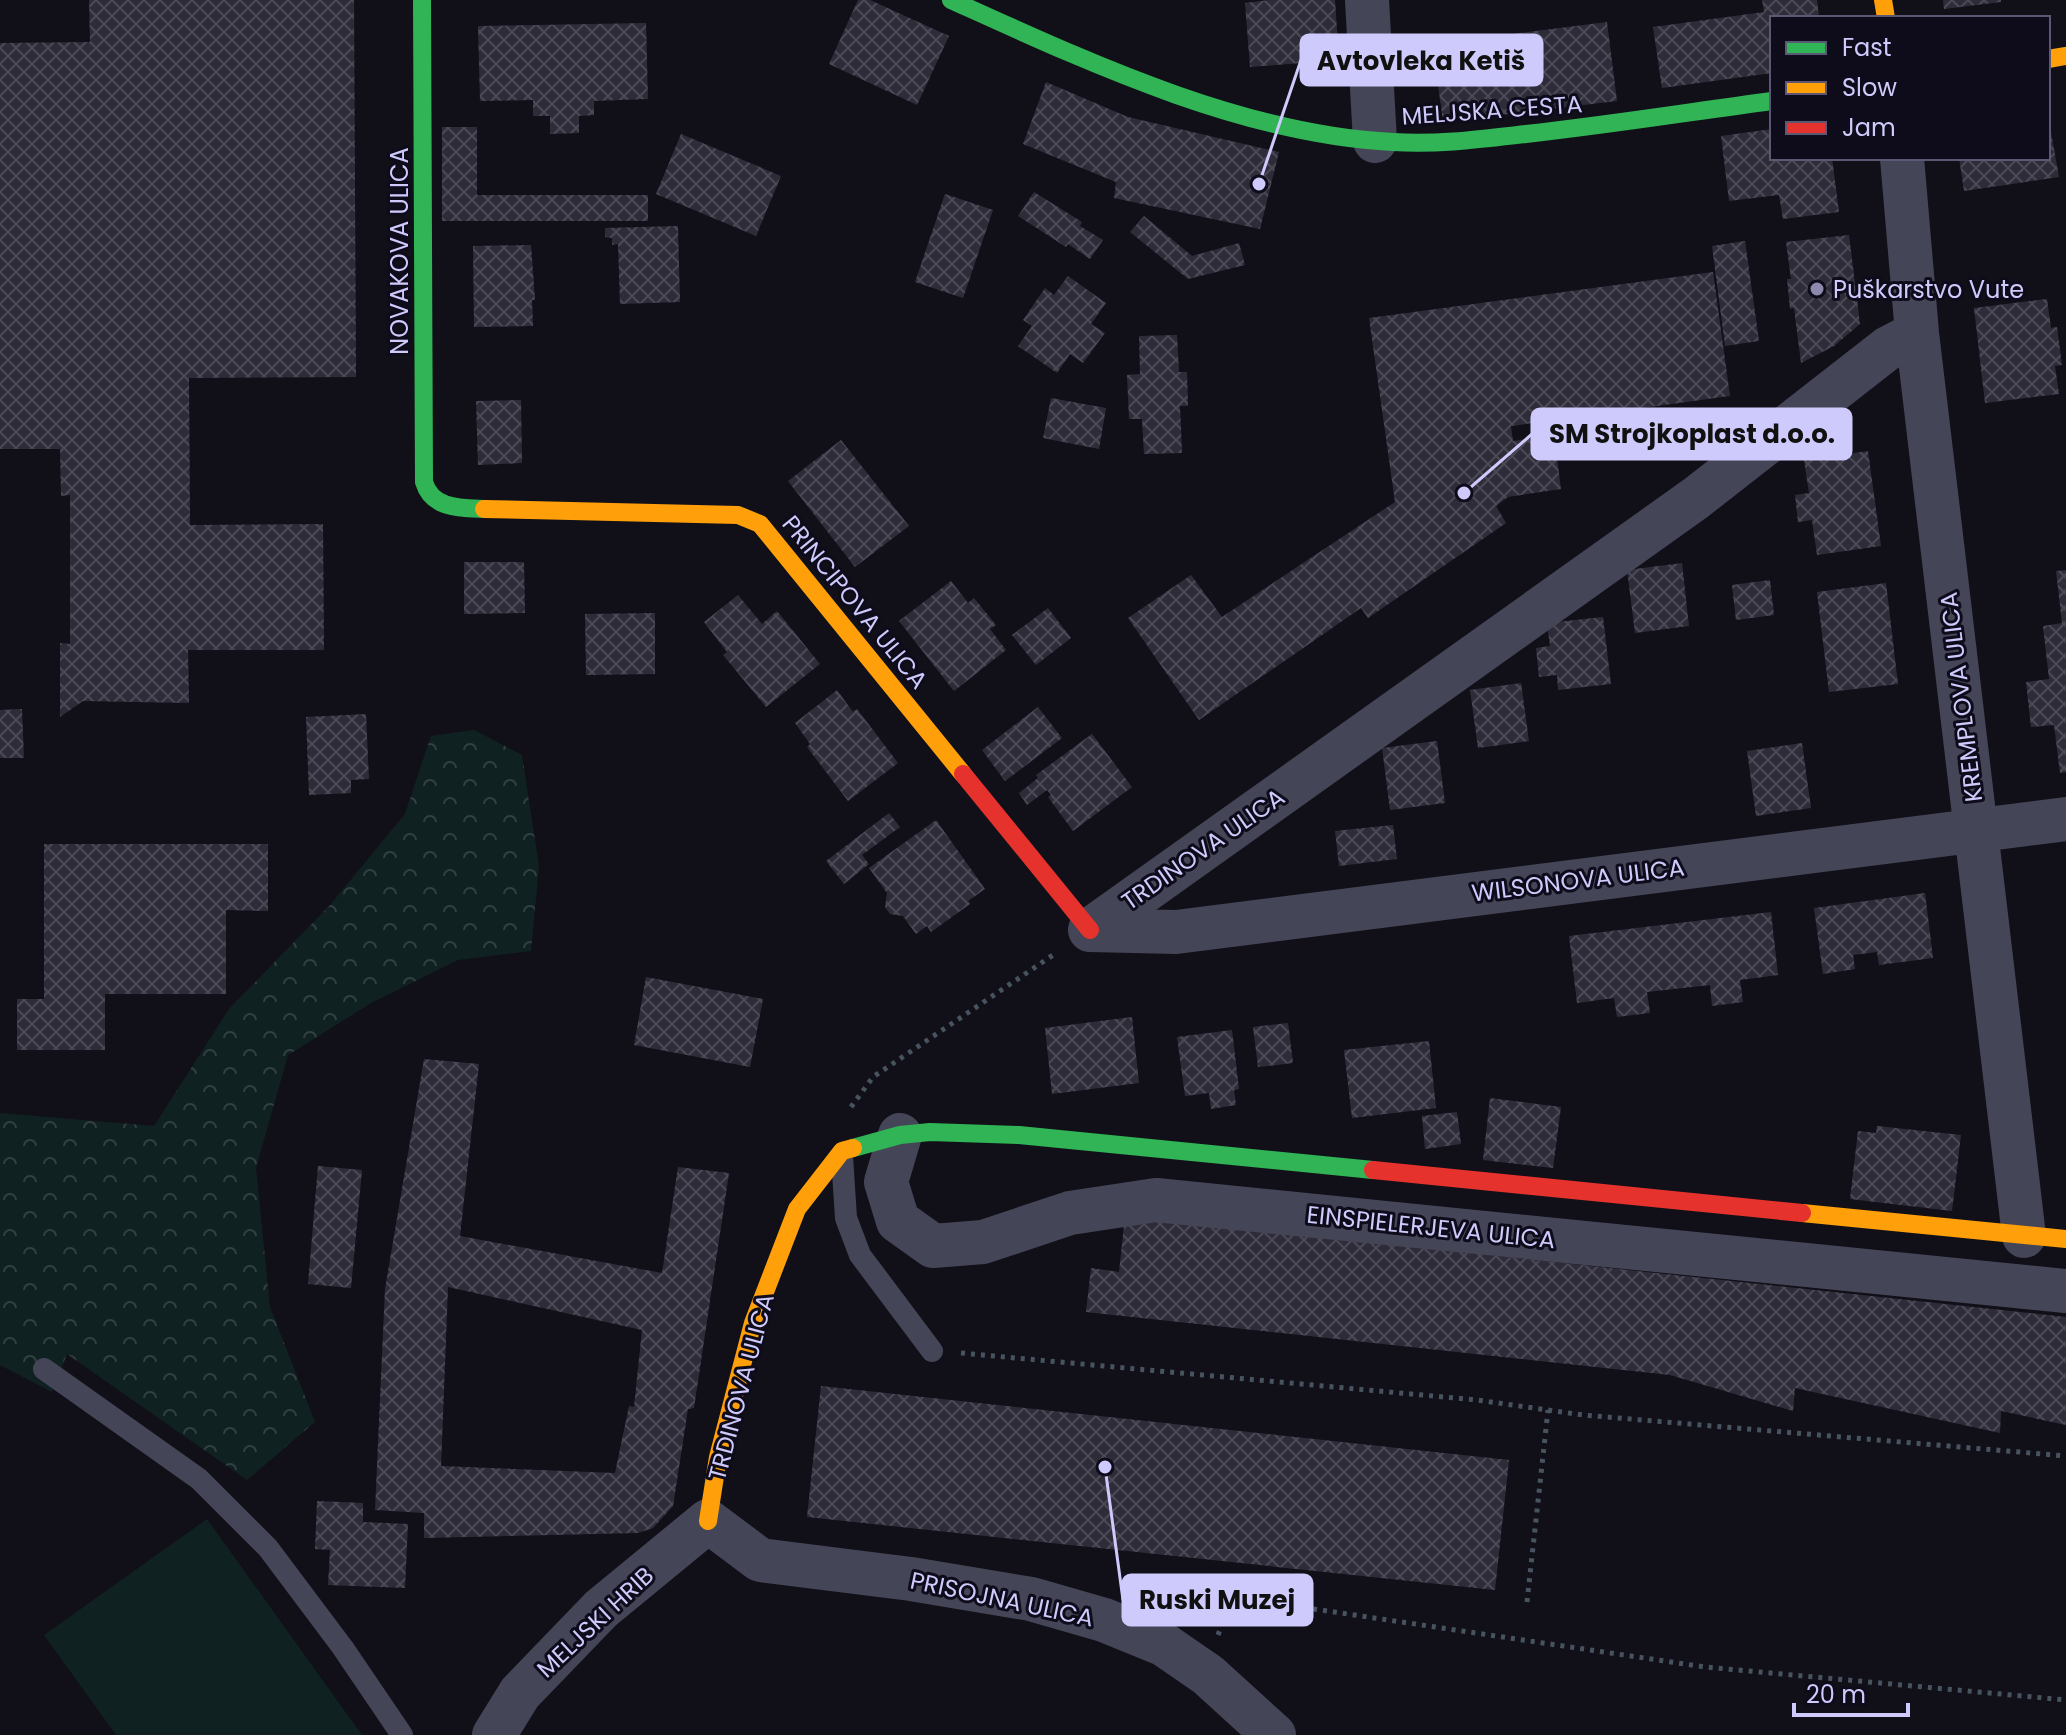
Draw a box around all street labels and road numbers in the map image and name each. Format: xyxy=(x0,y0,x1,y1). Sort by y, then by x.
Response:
street label: MELJSKA CESTA xyxy=(1400,87,1584,133)
street label: NOVAKOVA ULICA xyxy=(383,147,416,355)
street label: PRINCIPOVA ULICA xyxy=(775,508,935,696)
street label: KREMPLOVA ULICA xyxy=(1932,590,1990,804)
street label: TRDINOVA ULICA xyxy=(1115,780,1291,918)
street label: WILSONOVA ULICA xyxy=(1470,851,1686,909)
street label: EINSPIELERJEVA ULICA xyxy=(1305,1198,1557,1256)
street label: TRDINOVA ULICA xyxy=(700,1290,782,1484)
street label: MELJSKI HRIB xyxy=(529,1559,661,1685)
street label: PRISOJNA ULICA xyxy=(907,1563,1097,1635)

